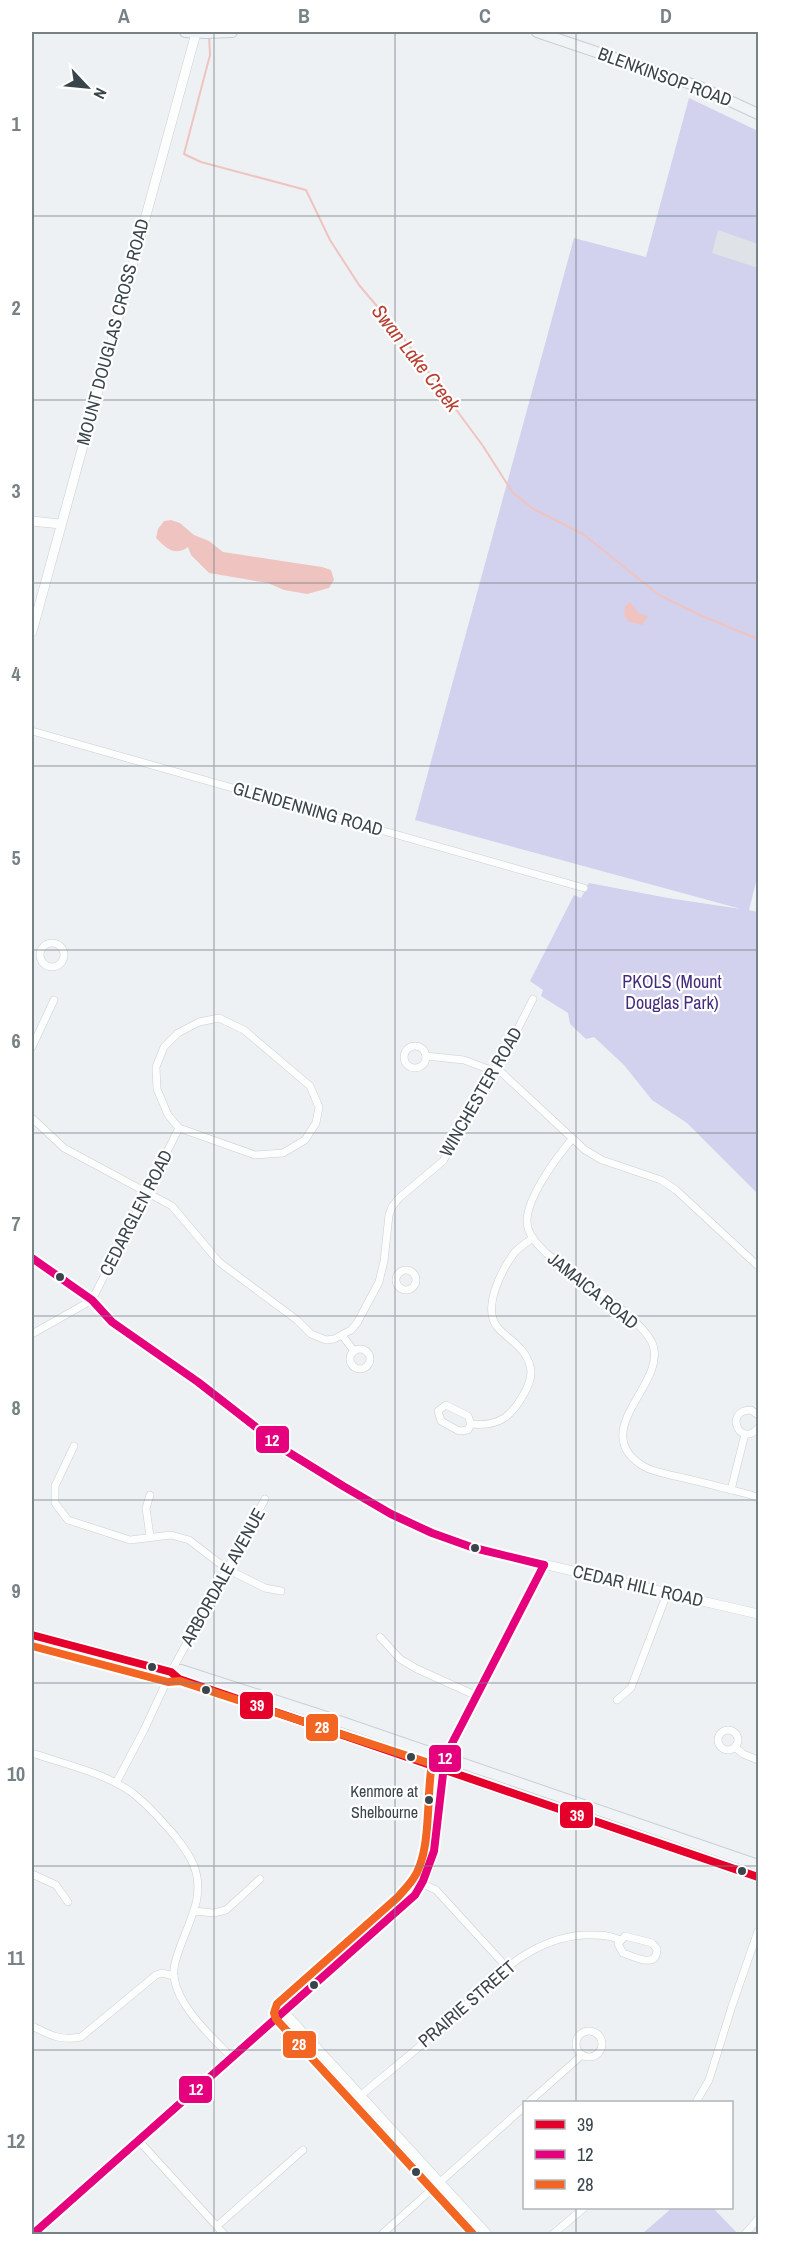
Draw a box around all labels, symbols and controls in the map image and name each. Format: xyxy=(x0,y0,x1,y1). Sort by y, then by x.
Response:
text: A xyxy=(118,2,130,29)
text: B xyxy=(298,2,310,29)
text: C xyxy=(479,2,491,29)
text: D xyxy=(660,2,672,29)
street label: BLENKINSOP ROAD xyxy=(595,41,736,112)
north arrow xyxy=(57,57,117,117)
text: N xyxy=(89,84,112,103)
text: 1 xyxy=(11,110,21,137)
street label: MOUNT DOUGLAS CROSS ROAD xyxy=(70,216,155,448)
text: 2 xyxy=(11,294,21,321)
water label: Swan Lake Creek xyxy=(366,298,467,418)
text: 3 xyxy=(11,477,21,504)
text: 4 xyxy=(11,660,21,687)
street label: GLENDENNING ROAD xyxy=(230,775,386,842)
text: 5 xyxy=(11,844,21,871)
park label: PKOLS (Mount Douglas Park) xyxy=(622,969,722,1015)
street label: WINCHESTER ROAD xyxy=(433,1022,528,1161)
text: 6 xyxy=(11,1027,21,1054)
street label: CEDARGLEN ROAD xyxy=(93,1145,178,1280)
text: 7 xyxy=(11,1210,21,1237)
street label: JAMAICA ROAD xyxy=(543,1246,644,1335)
unlabelled marker xyxy=(54,1271,66,1283)
text: 8 xyxy=(11,1394,21,1421)
line badge: 12 xyxy=(255,1425,290,1454)
text: 12 xyxy=(265,1429,279,1451)
street label: ARBORDALE AVENUE xyxy=(174,1503,271,1651)
unlabelled marker xyxy=(469,1542,481,1554)
street label: CEDAR HILL ROAD xyxy=(570,1558,706,1613)
text: 9 xyxy=(11,1577,21,1604)
unlabelled marker xyxy=(146,1661,158,1673)
unlabelled marker xyxy=(200,1684,212,1696)
line badge: 39 xyxy=(239,1691,274,1720)
text: 39 xyxy=(250,1694,264,1716)
line badge: 28 xyxy=(305,1713,339,1742)
text: 28 xyxy=(315,1716,329,1738)
line badge: 12 xyxy=(428,1744,462,1773)
text: 12 xyxy=(438,1747,452,1769)
unlabelled marker xyxy=(405,1751,417,1763)
text: 10 xyxy=(7,1760,25,1787)
place label: Kenmore at Shelbourne xyxy=(350,1780,418,1823)
marker: Kenmore at Shelbourne xyxy=(423,1794,435,1806)
line badge: 39 xyxy=(559,1801,594,1829)
text: 39 xyxy=(570,1804,584,1826)
unlabelled marker xyxy=(736,1865,748,1877)
text: 11 xyxy=(7,1944,26,1971)
street label: PRAIRIE STREET xyxy=(413,1954,521,2053)
unlabelled marker xyxy=(308,1979,320,1991)
line badge: 28 xyxy=(282,2030,317,2059)
text: 28 xyxy=(292,2033,306,2055)
line badge: 12 xyxy=(178,2075,213,2104)
text: 12 xyxy=(189,2078,203,2100)
legend xyxy=(523,2101,733,2209)
text: 39 xyxy=(577,2112,593,2137)
text: 12 xyxy=(7,2127,25,2154)
text: 12 xyxy=(577,2142,593,2167)
unlabelled marker xyxy=(410,2166,422,2178)
text: 28 xyxy=(577,2172,593,2197)

